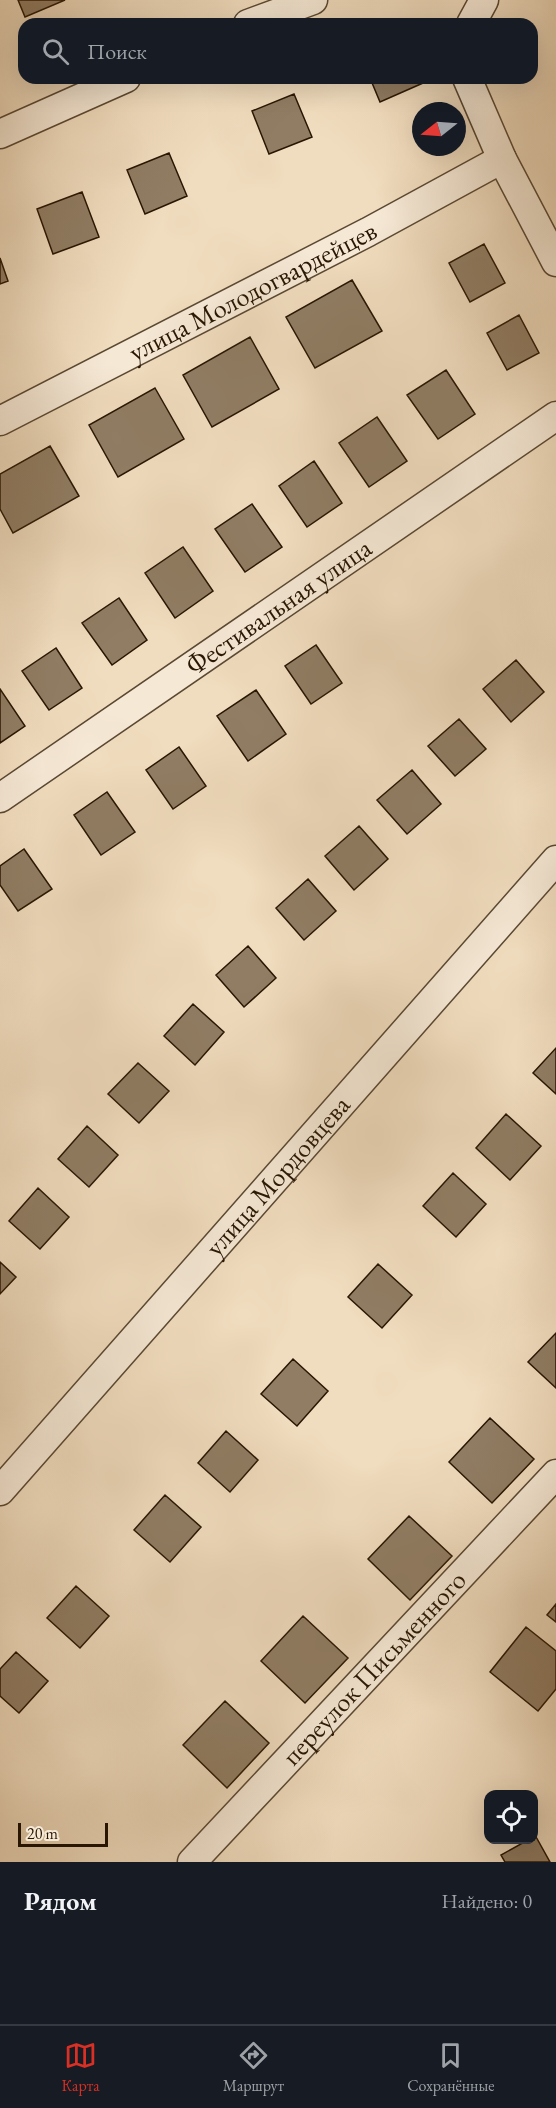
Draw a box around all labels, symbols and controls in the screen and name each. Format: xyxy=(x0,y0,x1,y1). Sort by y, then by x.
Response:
search box xyxy=(18,18,538,84)
icon: search xyxy=(39,35,72,68)
text: Поиск xyxy=(87,37,147,66)
north arrow xyxy=(412,102,466,156)
street label: улица Молодогвардейцев xyxy=(122,213,383,369)
street label: Фестивальная улица xyxy=(178,530,378,682)
street label: улица Мордовцева xyxy=(197,1088,358,1263)
street label: переулок Письменного xyxy=(274,1563,473,1772)
map controls xyxy=(484,1790,538,1844)
button: locate xyxy=(484,1790,538,1844)
scale bar xyxy=(18,1820,108,1848)
text: 20 m xyxy=(27,1823,58,1844)
text: Рядом xyxy=(24,1884,97,1918)
text: Найдено: 0 xyxy=(441,1888,532,1914)
tab: Карта xyxy=(62,2039,100,2096)
tab: Маршрут xyxy=(223,2039,284,2096)
tab: Сохранённые xyxy=(407,2039,494,2096)

